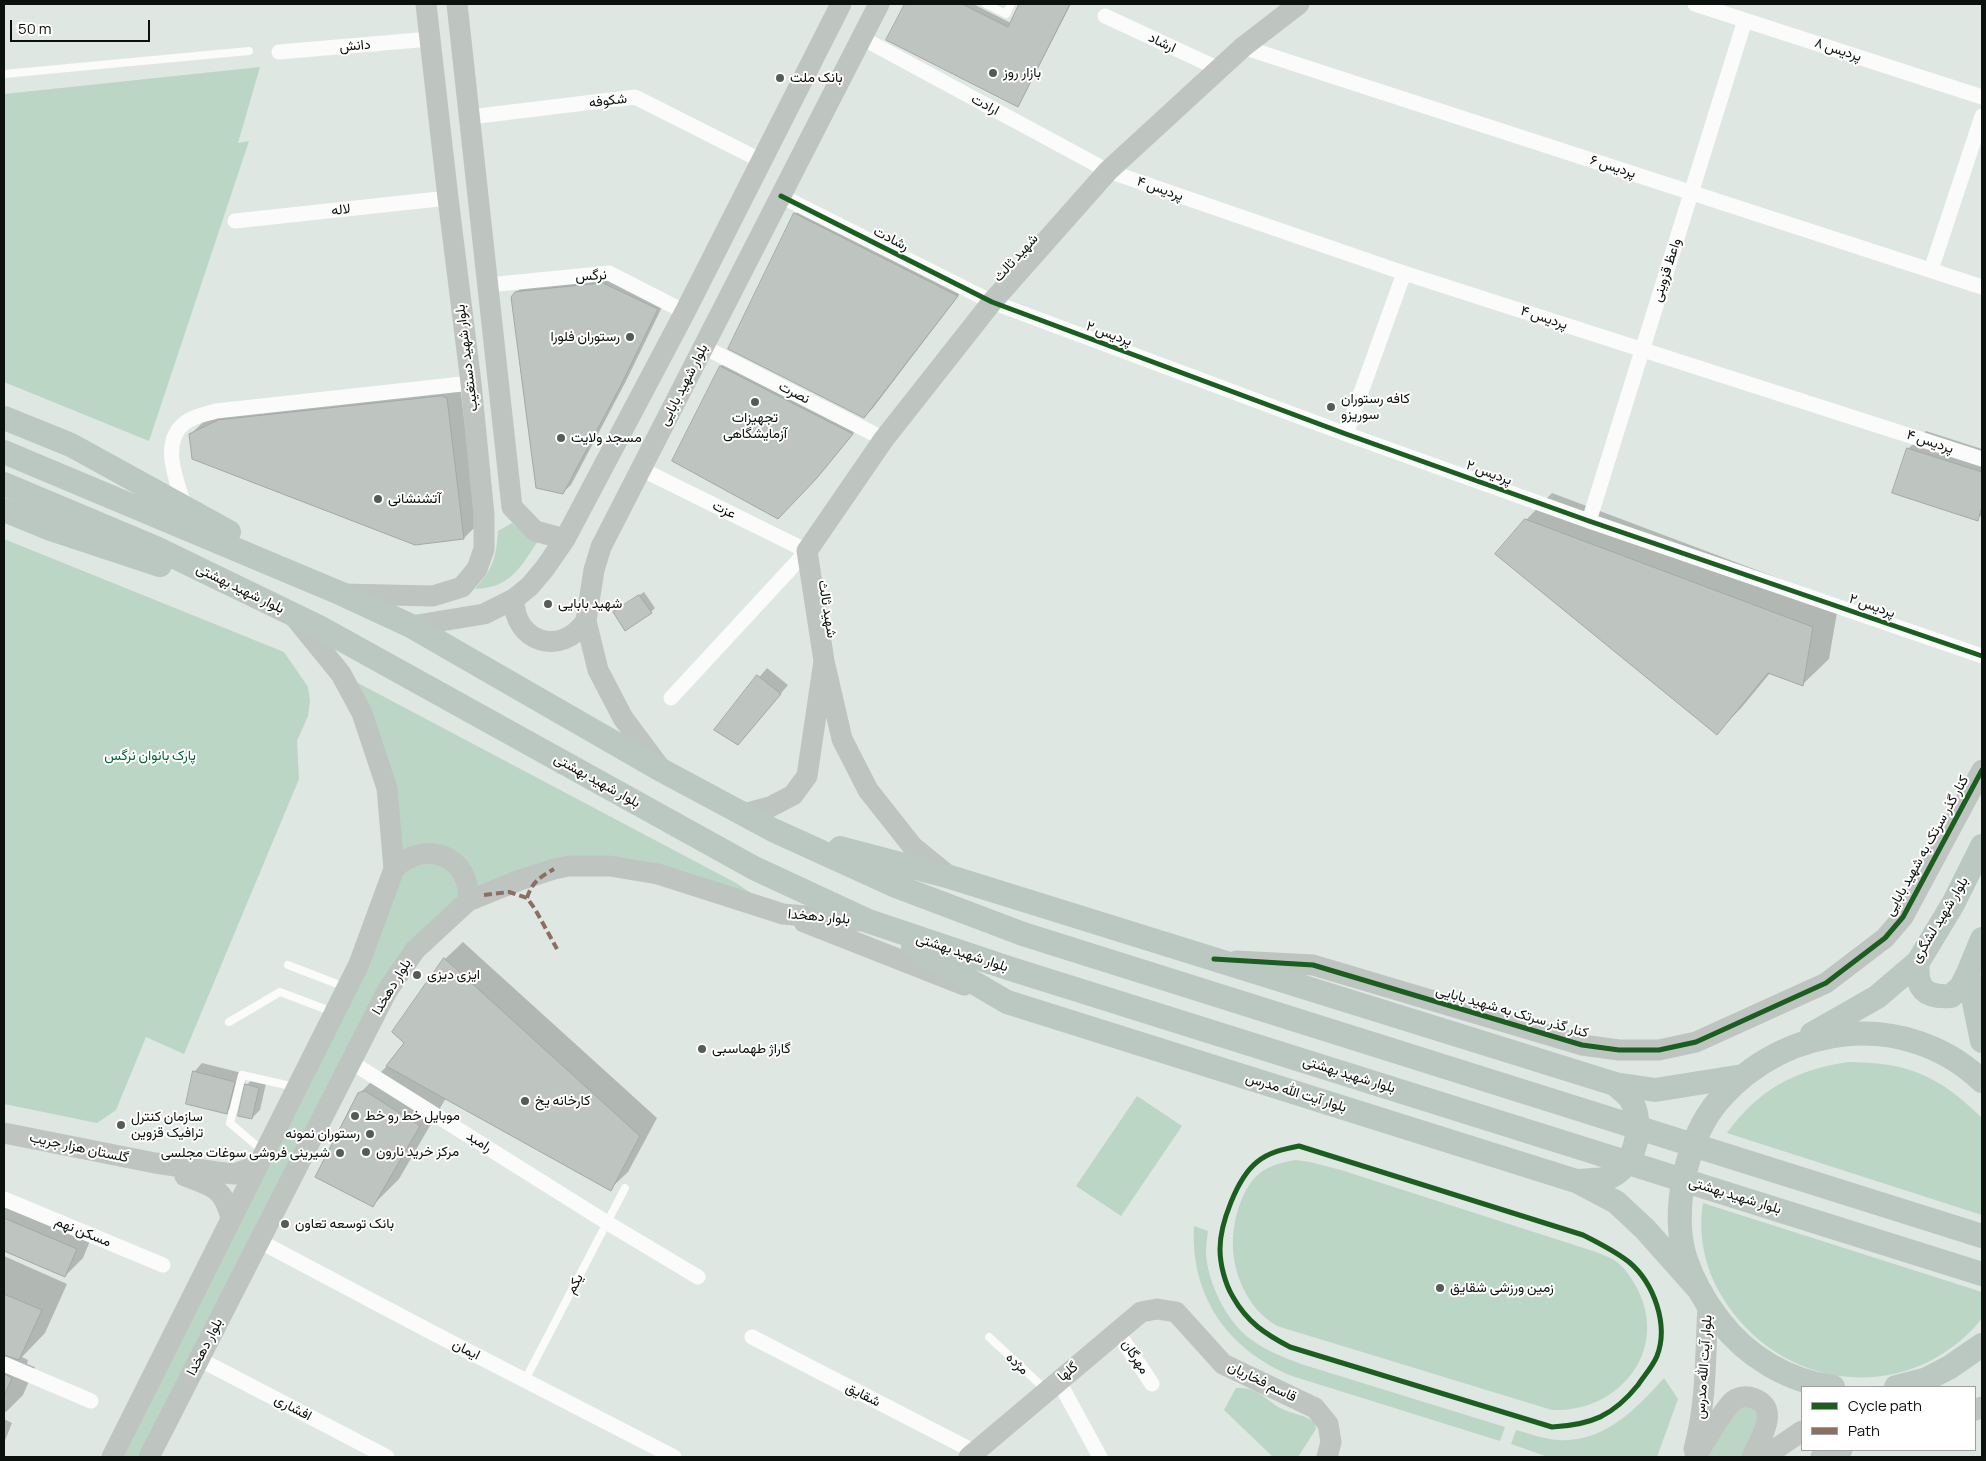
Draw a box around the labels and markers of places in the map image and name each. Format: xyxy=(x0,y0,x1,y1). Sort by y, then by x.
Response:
place label: بازار روز xyxy=(1003,65,1041,81)
marker: بازار روز xyxy=(987,67,999,79)
place label: بانک ملت xyxy=(790,70,843,86)
marker: بانک ملت xyxy=(774,72,786,84)
place label: رستوران فلورا xyxy=(551,329,620,345)
marker: رستوران فلورا xyxy=(624,331,636,343)
place label: کافه رستوران سوریزو xyxy=(1341,391,1410,424)
marker: تجهیزات آزمایشگاهی xyxy=(749,396,761,408)
marker: کافه رستوران سوریزو xyxy=(1325,401,1337,413)
place label: تجهیزات آزمایشگاهی xyxy=(723,410,787,442)
place label: مسجد ولایت xyxy=(571,430,642,446)
marker: مسجد ولایت xyxy=(555,432,567,444)
place label: آتشنشانی xyxy=(388,491,441,507)
marker: آتشنشانی xyxy=(372,493,384,505)
place label: شهید بابایی xyxy=(558,596,622,612)
marker: شهید بابایی xyxy=(542,598,554,610)
place label: ایزی دیزی xyxy=(427,967,480,983)
marker: ایزی دیزی xyxy=(411,969,423,981)
place label: گاراژ طهماسبی xyxy=(712,1041,791,1057)
marker: گاراژ طهماسبی xyxy=(696,1043,708,1055)
place label: کارخانه یخ xyxy=(535,1093,590,1109)
marker: کارخانه یخ xyxy=(519,1095,531,1107)
place label: موبایل خط رو خط xyxy=(365,1108,460,1124)
place label: سازمان کنترل ترافیک قزوین xyxy=(131,1109,203,1142)
marker: موبایل خط رو خط xyxy=(349,1110,361,1122)
marker: سازمان کنترل ترافیک قزوین xyxy=(115,1119,127,1131)
place label: رستوران نمونه xyxy=(285,1126,360,1142)
marker: رستوران نمونه xyxy=(364,1128,376,1140)
place label: مرکز خرید نارون xyxy=(376,1144,459,1160)
place label: شیرینی فروشی سوغات مجلسی xyxy=(161,1145,330,1161)
marker: مرکز خرید نارون xyxy=(360,1146,372,1158)
marker: شیرینی فروشی سوغات مجلسی xyxy=(334,1147,346,1159)
place label: بانک توسعه تعاون xyxy=(295,1216,394,1232)
marker: بانک توسعه تعاون xyxy=(279,1218,291,1230)
place label: زمین ورزشی شقایق xyxy=(1450,1280,1554,1296)
marker: زمین ورزشی شقایق xyxy=(1434,1282,1446,1294)

